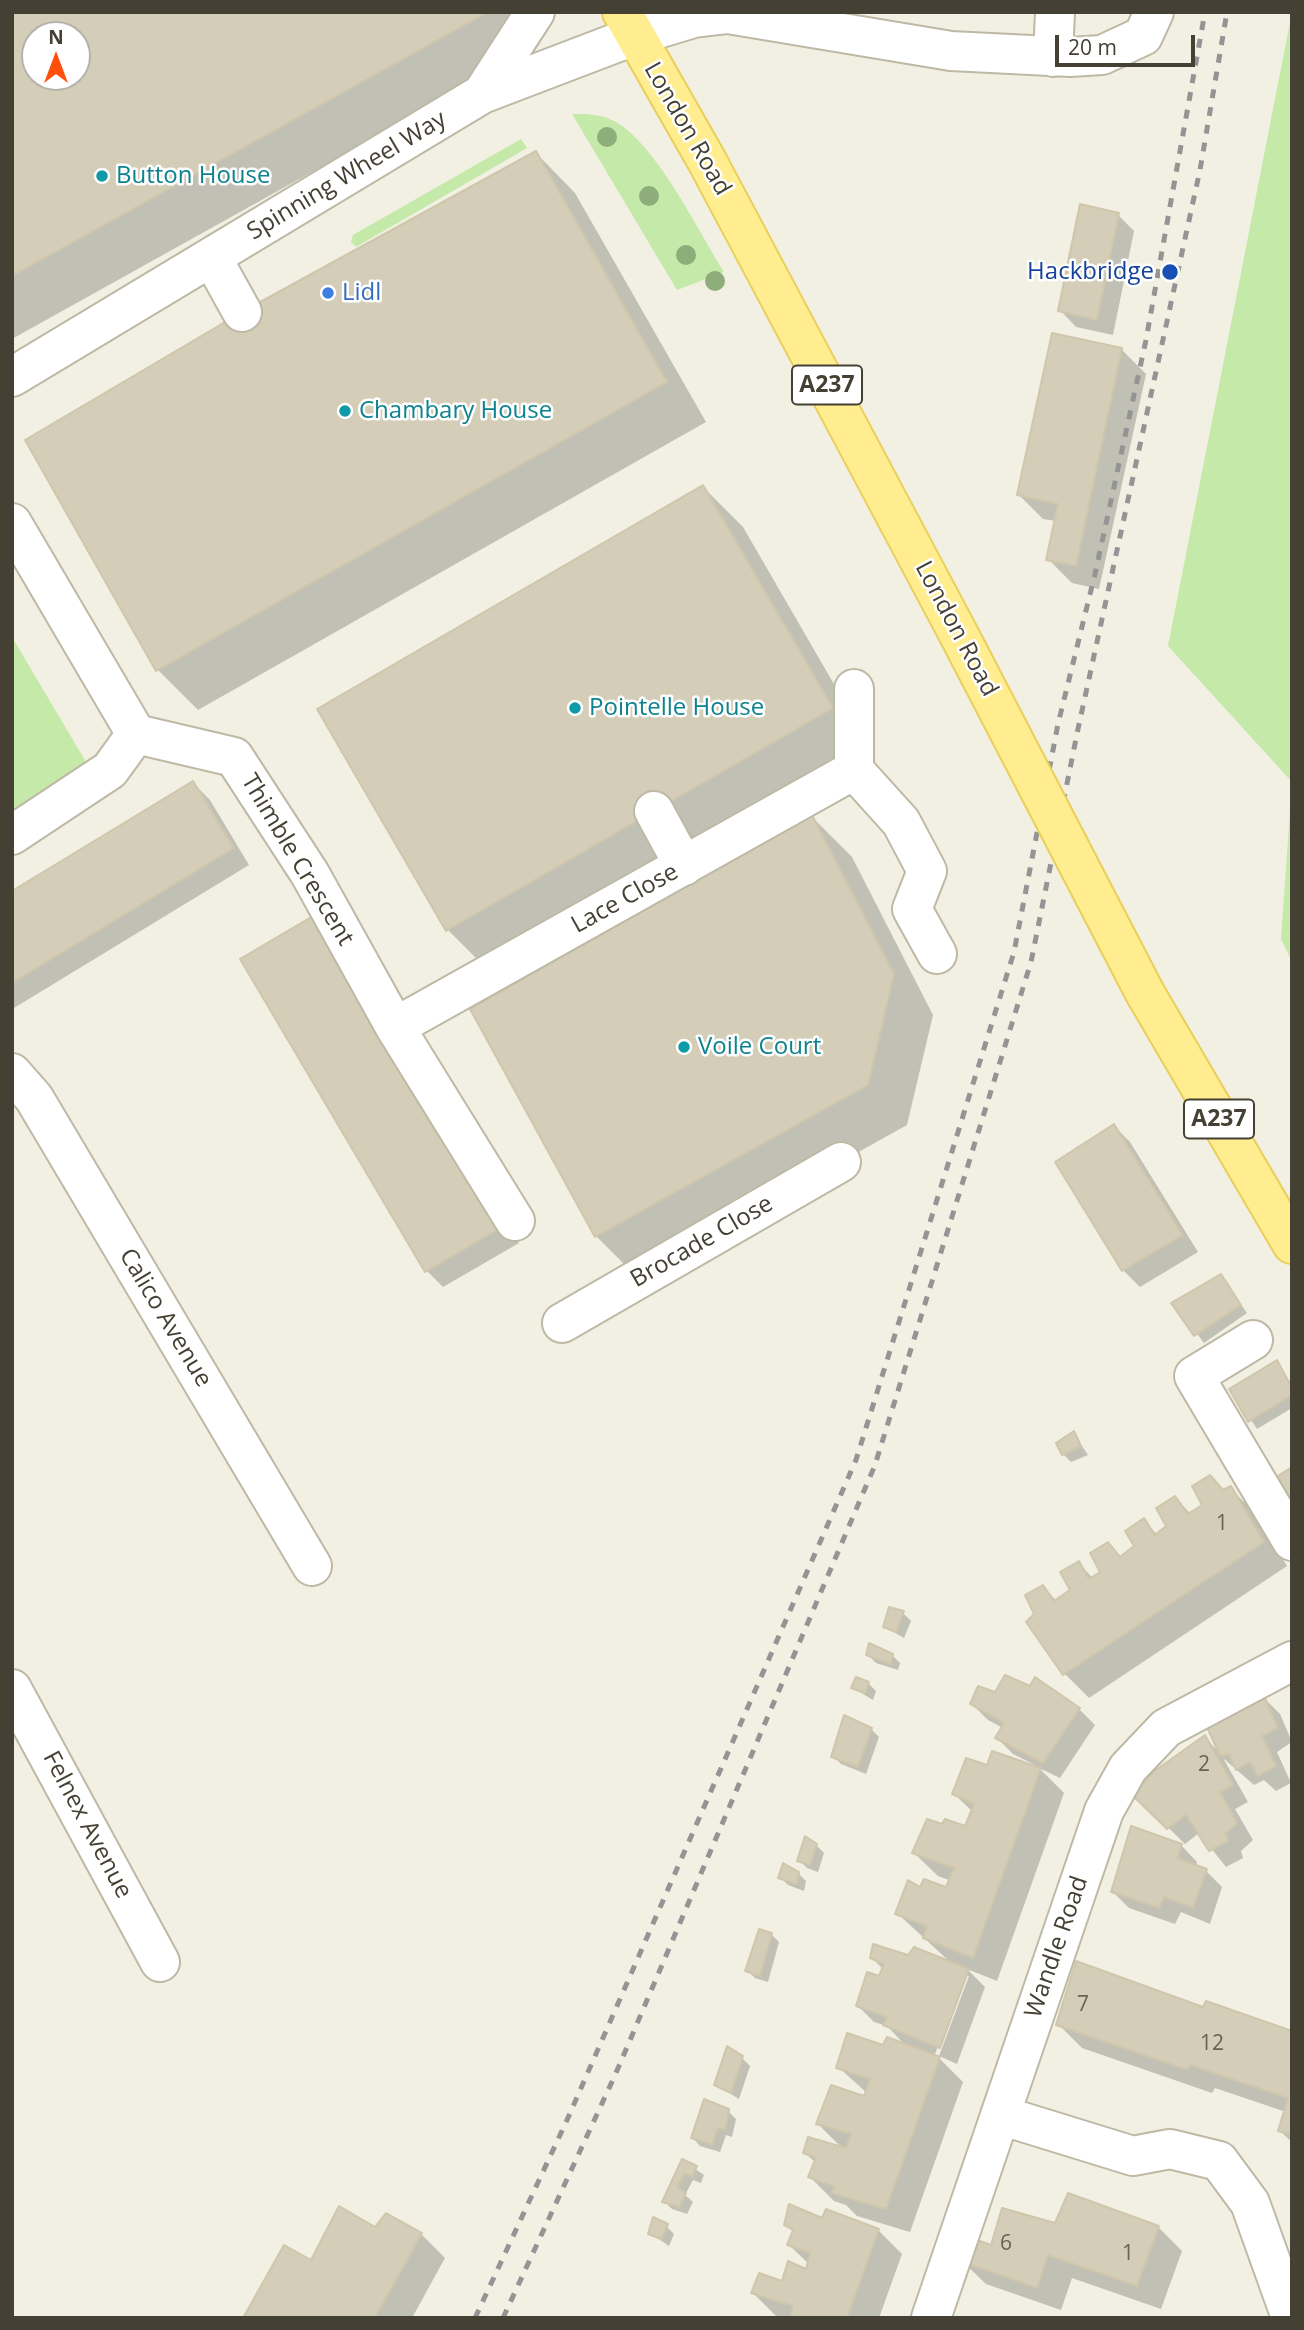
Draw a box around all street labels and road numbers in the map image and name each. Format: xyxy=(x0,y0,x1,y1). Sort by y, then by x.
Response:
street label: London Road xyxy=(637,57,737,201)
street label: Spinning Wheel Way xyxy=(242,105,452,247)
road number: A237 xyxy=(792,366,862,404)
street label: London Road xyxy=(908,556,1004,702)
street label: Thimble Crescent xyxy=(235,769,359,951)
street label: Lace Close xyxy=(567,858,683,940)
road number: A237 xyxy=(1184,1100,1254,1138)
street label: Brocade Close xyxy=(626,1190,778,1294)
street label: Calico Avenue xyxy=(112,1244,218,1392)
street label: Felnex Avenue xyxy=(36,1747,138,1903)
street label: Wandle Road xyxy=(1019,1872,1095,2022)

